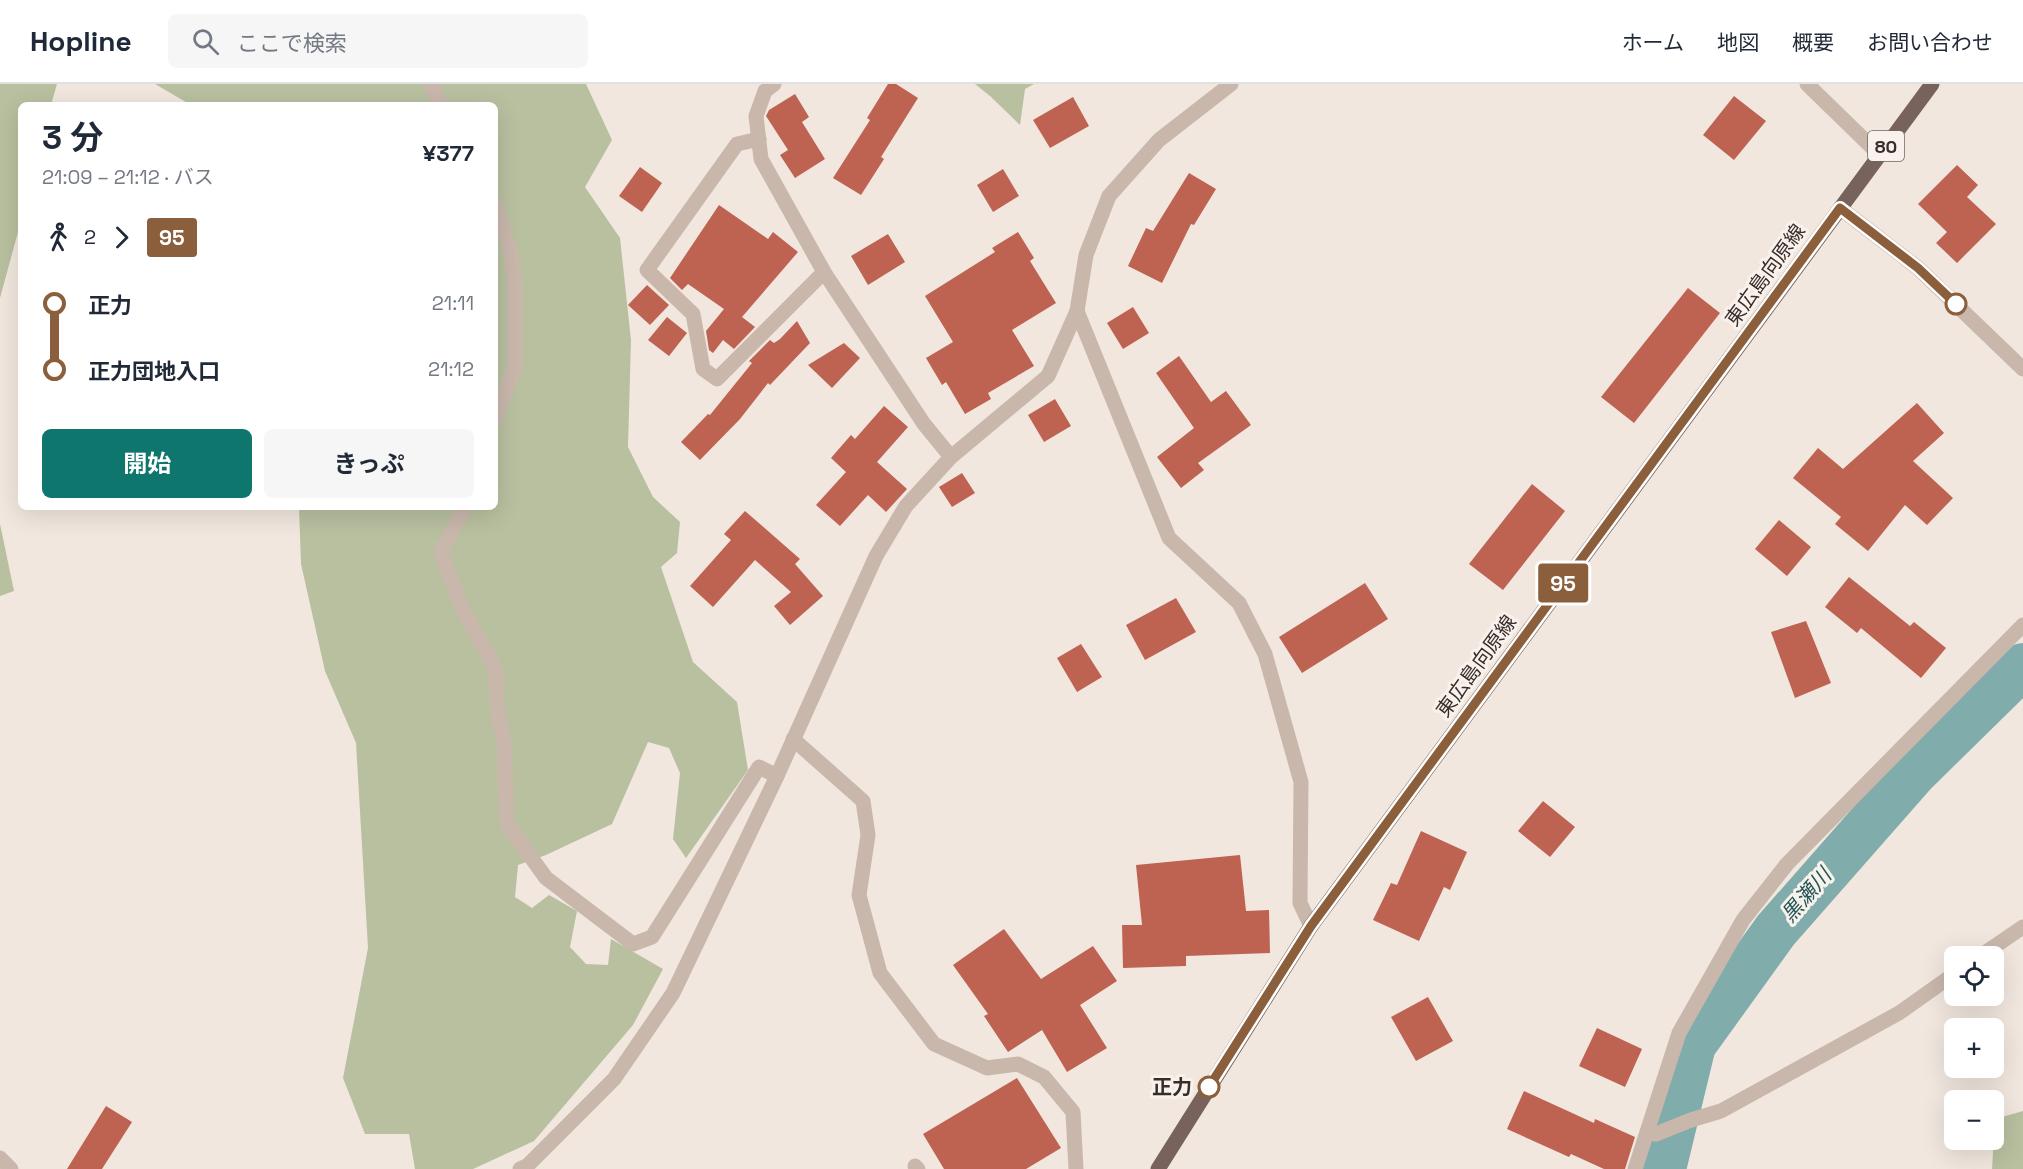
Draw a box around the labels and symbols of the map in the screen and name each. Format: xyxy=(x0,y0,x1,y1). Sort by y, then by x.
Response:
road number: 80 xyxy=(1868,131,1904,161)
street label: 東広島向原線 xyxy=(1719,219,1811,331)
unlabelled marker xyxy=(1945,293,1967,315)
line badge: 95 xyxy=(1536,564,1590,602)
street label: 東広島向原線 xyxy=(1430,610,1522,722)
water label: 黒瀬川 xyxy=(1775,861,1838,928)
place label: 正力 xyxy=(1152,1074,1192,1100)
marker: 正力 xyxy=(1198,1076,1220,1098)

